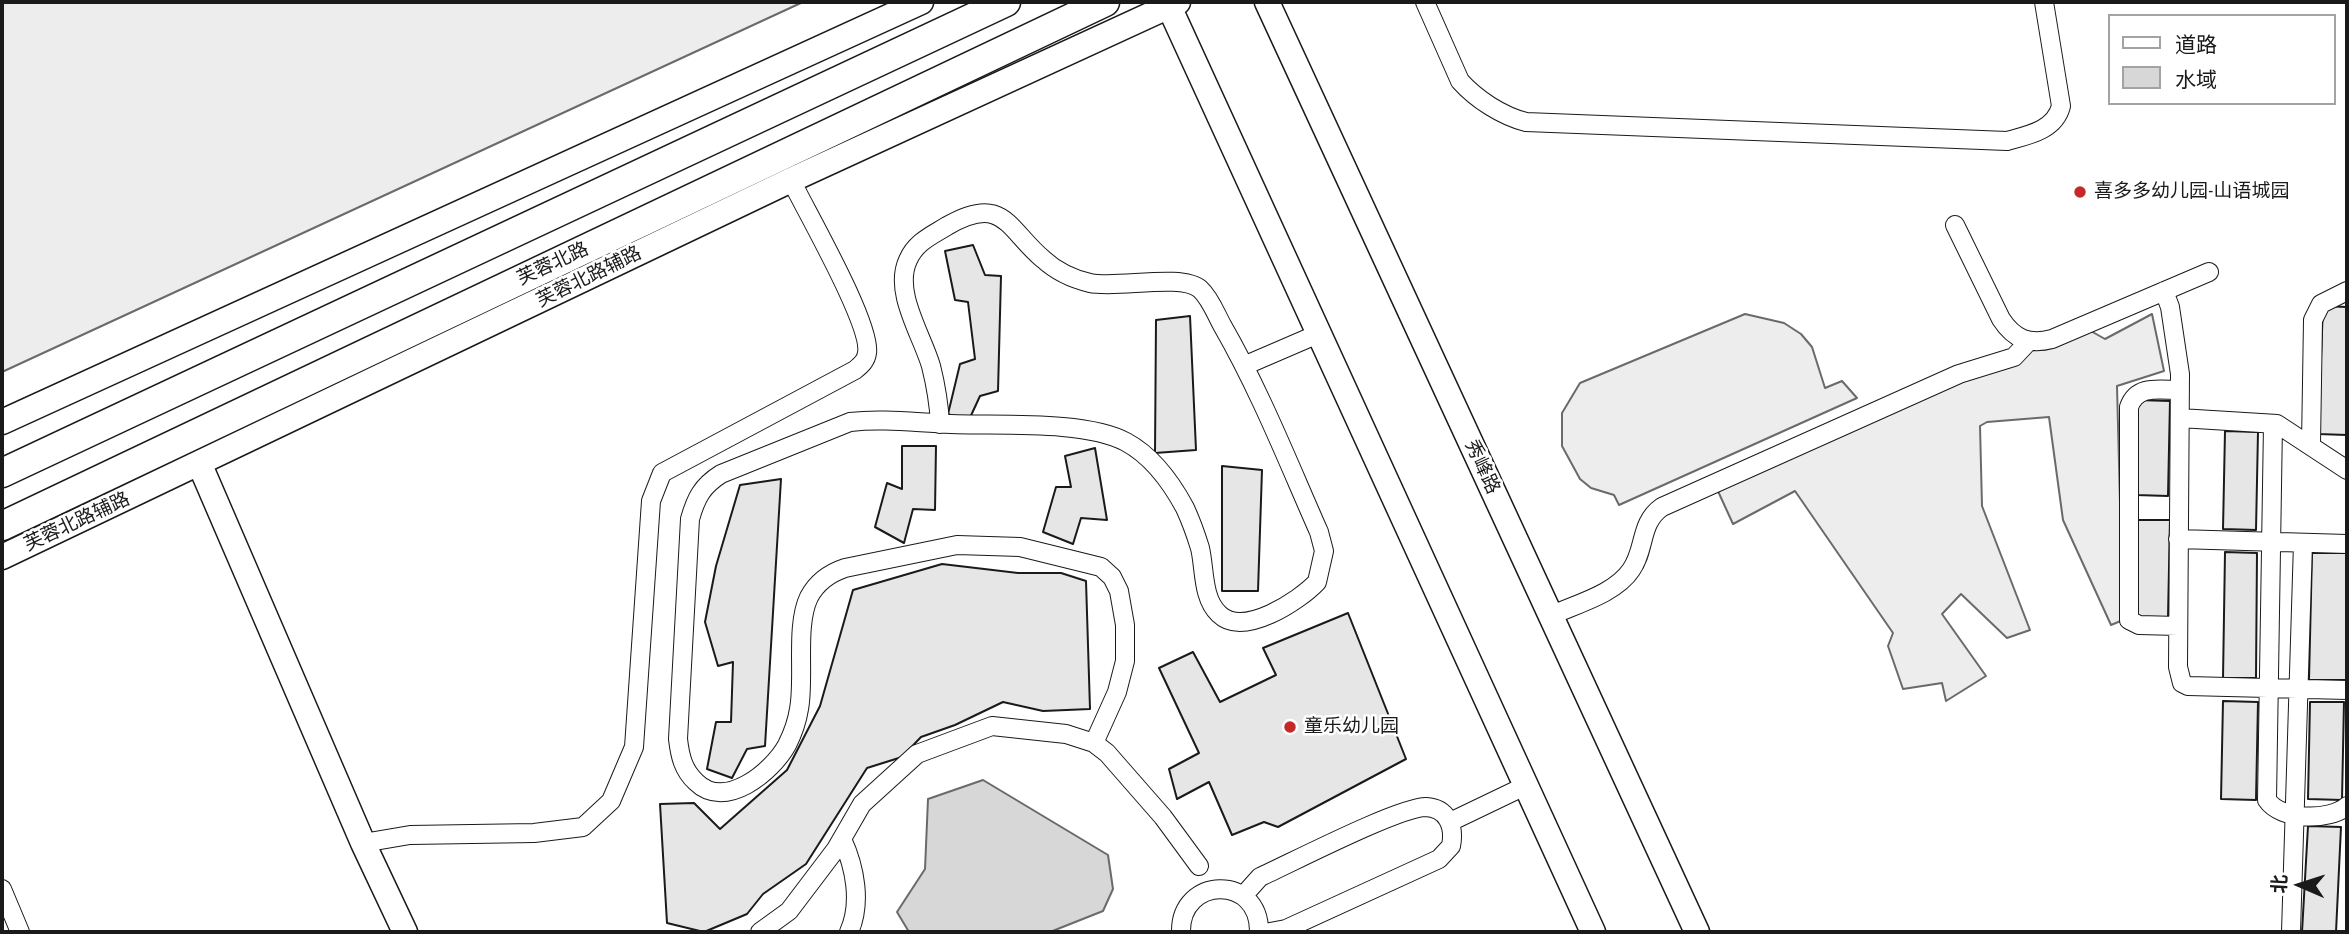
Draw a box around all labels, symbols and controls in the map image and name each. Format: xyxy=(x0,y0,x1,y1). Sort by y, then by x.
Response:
legend xyxy=(2108,14,2335,105)
text: 道路 xyxy=(2175,31,2217,58)
text: 水域 xyxy=(2175,66,2217,93)
place label: 喜多多幼儿园-山语城园 xyxy=(2094,181,2290,203)
marker: 喜多多幼儿园-山语城园 xyxy=(2072,184,2088,200)
street label: 芙蓉北路 xyxy=(514,238,592,290)
street label: 芙蓉北路辅路 xyxy=(533,242,645,312)
street label: 秀峰路 xyxy=(1460,436,1504,498)
street label: 芙蓉北路辅路 xyxy=(21,488,133,556)
place label: 童乐幼儿园 xyxy=(1304,716,1399,738)
marker: 童乐幼儿园 xyxy=(1282,719,1298,735)
north arrow xyxy=(2265,850,2335,920)
text: 北 xyxy=(2267,874,2292,894)

